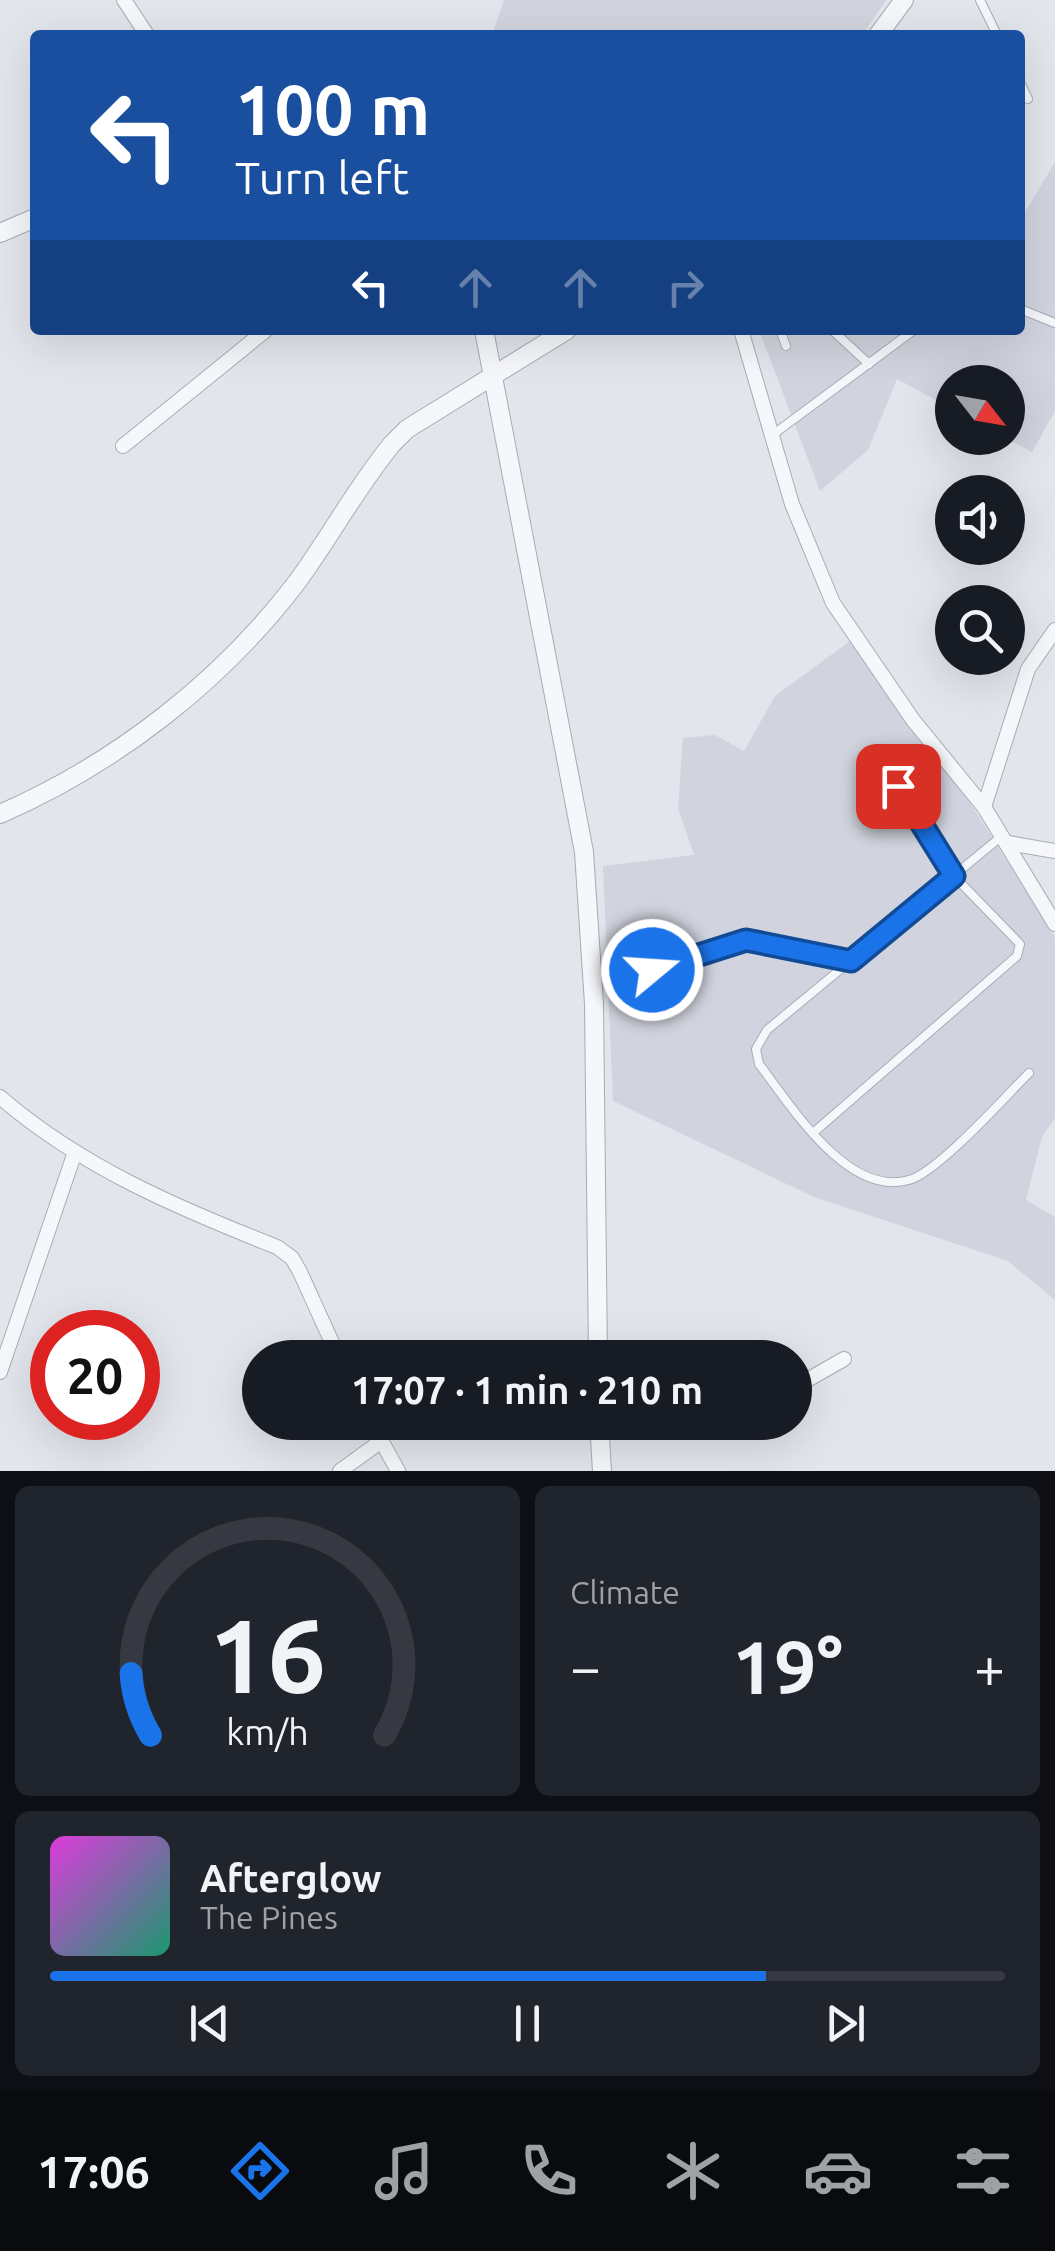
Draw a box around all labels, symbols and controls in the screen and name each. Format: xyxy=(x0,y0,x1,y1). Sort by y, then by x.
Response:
icon: left xyxy=(70,70,200,200)
text: 100 m xyxy=(235,70,430,148)
text: Turn left xyxy=(235,152,409,203)
icon: left xyxy=(343,260,398,315)
icon: ahead xyxy=(448,260,503,315)
icon: ahead xyxy=(553,260,608,315)
icon: right xyxy=(658,260,713,315)
north arrow xyxy=(935,365,1025,455)
map controls xyxy=(935,365,1025,675)
button: sound xyxy=(935,475,1025,565)
button: search xyxy=(935,585,1025,675)
pin xyxy=(856,744,941,829)
icon: arrive xyxy=(871,759,926,814)
position arrow xyxy=(600,918,704,1022)
speed limit sign: 20 xyxy=(30,1310,160,1440)
text: 17:07 · 1 min · 210 m xyxy=(351,1369,703,1411)
text: Climate xyxy=(570,1574,680,1610)
text: 16 xyxy=(209,1596,326,1713)
text: 19° xyxy=(732,1624,843,1708)
text: − xyxy=(570,1636,601,1697)
text: + xyxy=(974,1636,1005,1697)
text: km/h xyxy=(226,1712,309,1752)
text: Afterglow xyxy=(200,1857,382,1899)
text: The Pines xyxy=(200,1899,338,1935)
icon: previous xyxy=(182,1996,237,2051)
icon: pause xyxy=(500,1996,555,2051)
icon: next xyxy=(818,1996,873,2051)
icon: directions xyxy=(225,2136,295,2206)
icon: music xyxy=(369,2136,439,2206)
icon: phone xyxy=(514,2136,584,2206)
icon: climate xyxy=(658,2136,728,2206)
icon: car xyxy=(803,2136,873,2206)
icon: filters xyxy=(948,2136,1018,2206)
text: 17:06 xyxy=(37,2146,150,2197)

